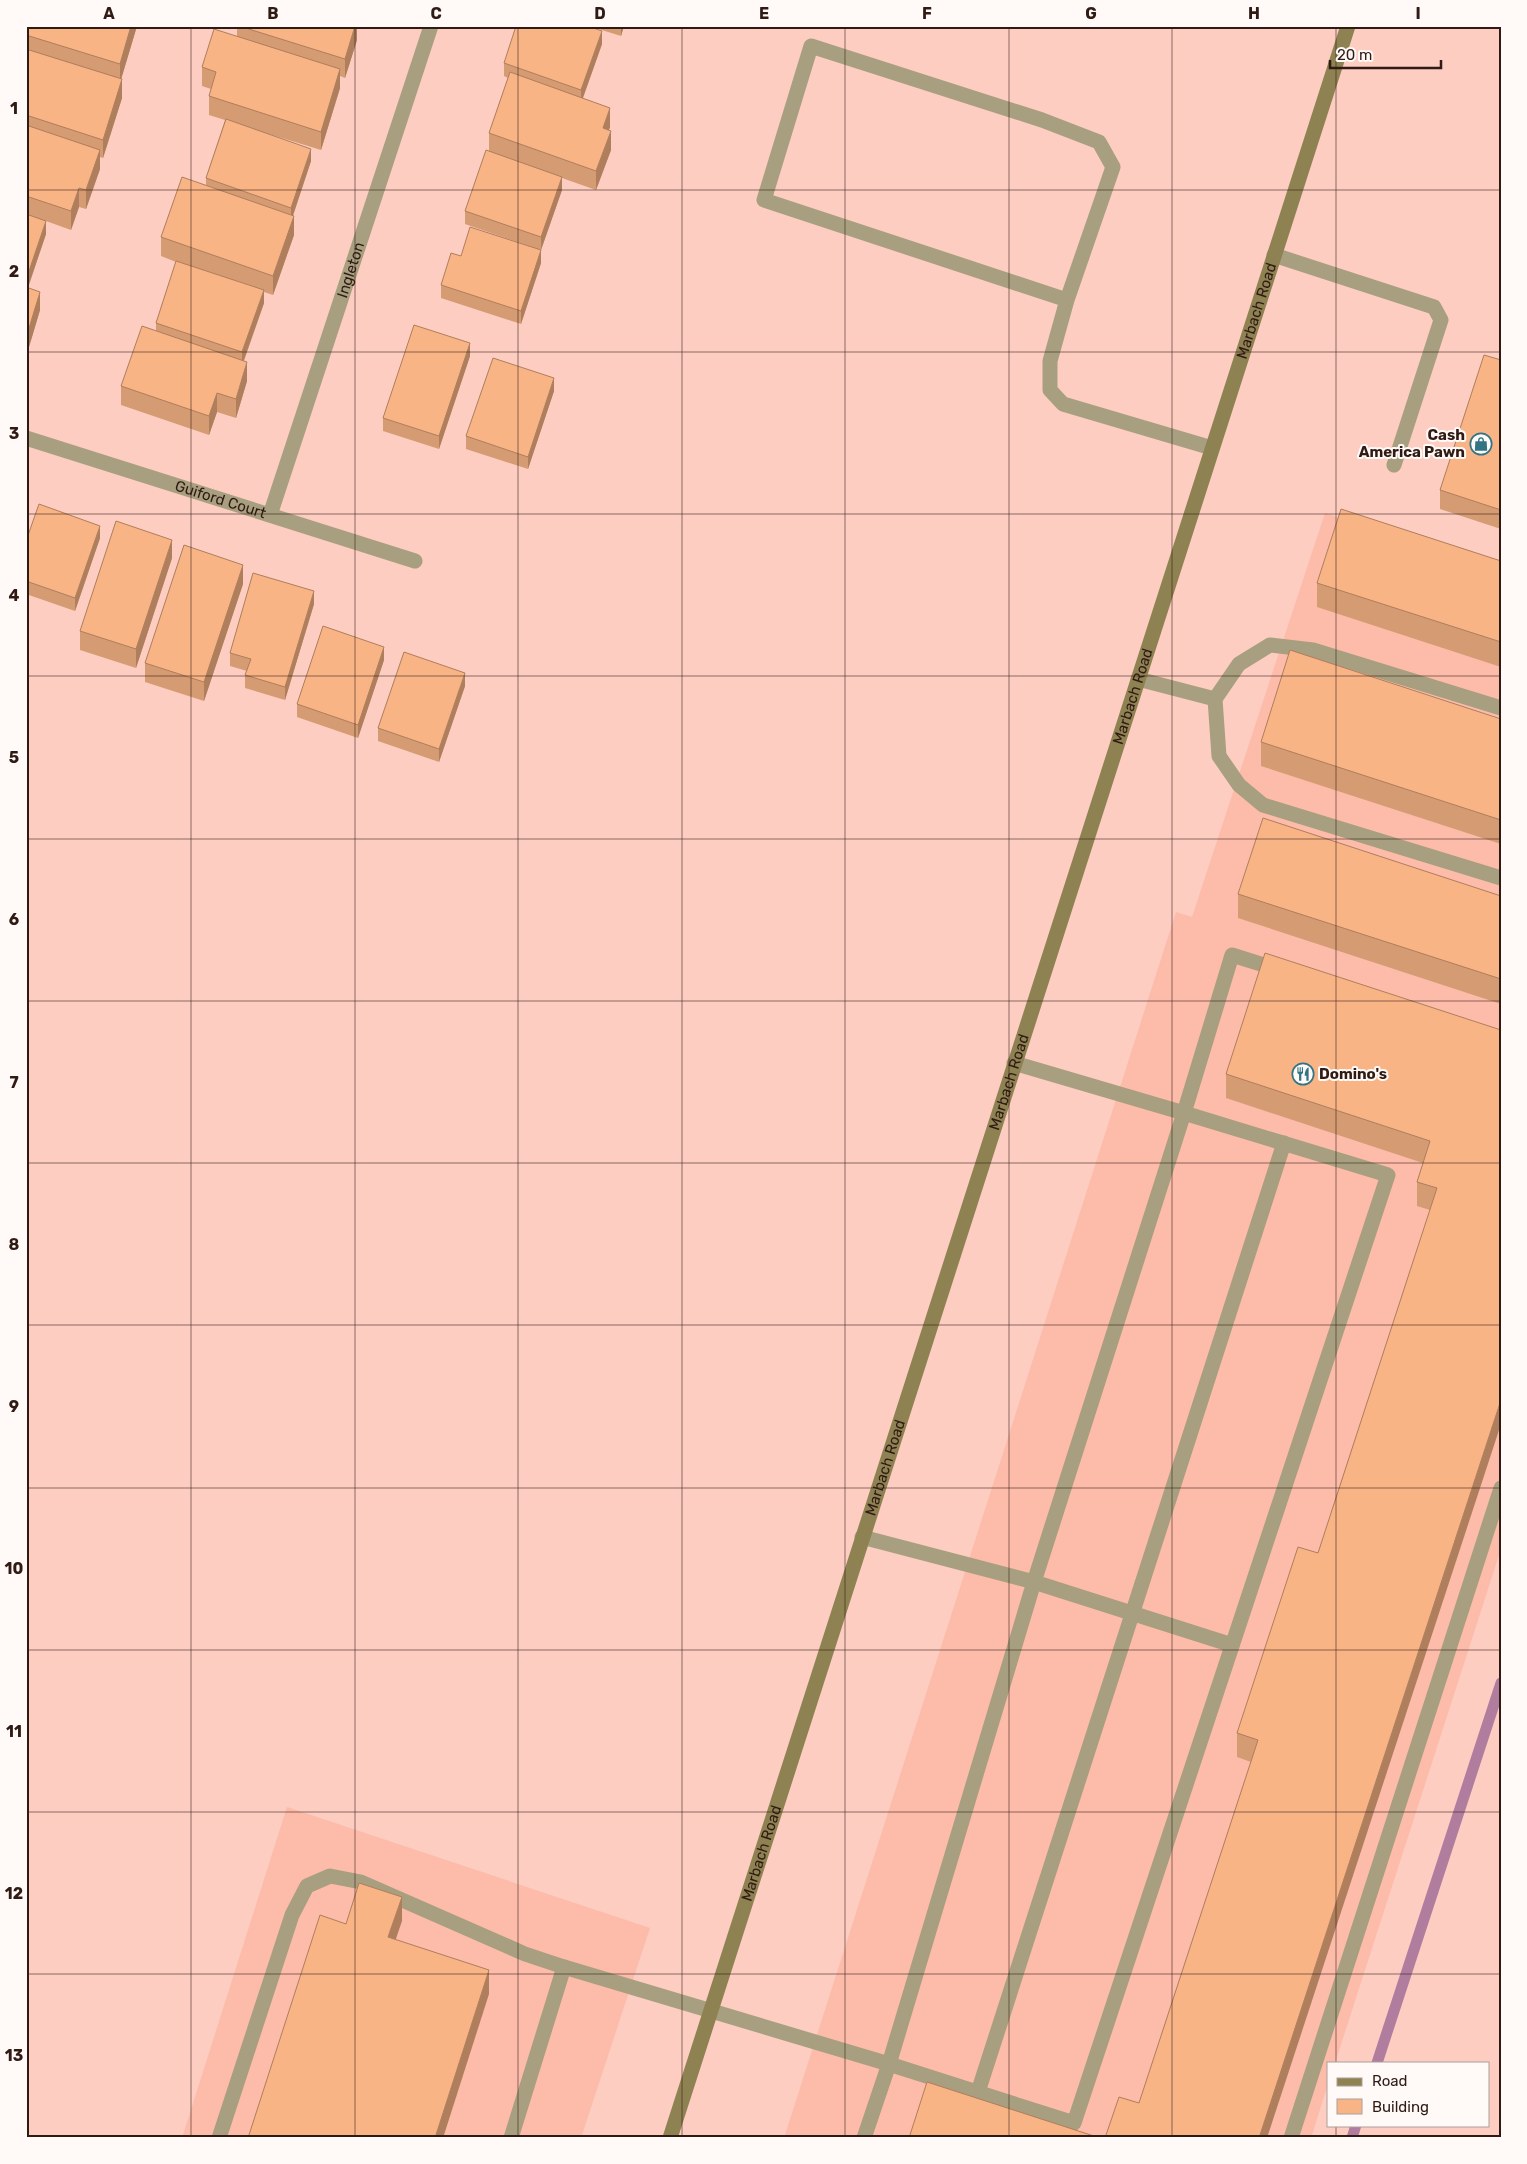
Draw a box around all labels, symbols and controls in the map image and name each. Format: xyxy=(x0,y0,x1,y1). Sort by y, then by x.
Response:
text: A xyxy=(103,4,115,23)
text: B xyxy=(267,4,279,23)
text: C xyxy=(430,4,442,23)
text: D xyxy=(594,4,606,23)
text: E xyxy=(759,4,769,23)
text: F xyxy=(922,4,932,23)
text: G xyxy=(1085,4,1097,23)
text: H xyxy=(1248,4,1260,23)
text: I xyxy=(1415,4,1421,23)
scale bar xyxy=(1330,38,1441,70)
text: 20 m xyxy=(1337,46,1372,64)
text: 1 xyxy=(10,99,18,118)
street label: Ingleton xyxy=(333,240,368,300)
street label: Marbach Road xyxy=(1233,261,1280,361)
text: 2 xyxy=(9,262,19,281)
text: 3 xyxy=(9,424,19,443)
place label: Cash America Pawn xyxy=(1359,426,1465,461)
shop icon: Cash America Pawn xyxy=(1469,432,1493,456)
street label: Guiford Court xyxy=(173,477,268,522)
text: 4 xyxy=(9,586,20,605)
street label: Marbach Road xyxy=(1109,646,1157,747)
text: 5 xyxy=(9,748,19,767)
text: 6 xyxy=(9,910,19,929)
street label: Marbach Road xyxy=(985,1032,1033,1132)
restaurant icon: Domino's xyxy=(1291,1062,1315,1086)
place label: Domino's xyxy=(1319,1065,1387,1083)
text: 7 xyxy=(9,1073,19,1092)
text: 8 xyxy=(9,1235,20,1254)
text: 9 xyxy=(9,1397,19,1416)
street label: Marbach Road xyxy=(861,1417,909,1518)
text: 10 xyxy=(5,1559,24,1578)
text: 11 xyxy=(6,1722,22,1741)
street label: Marbach Road xyxy=(738,1803,785,1904)
text: 12 xyxy=(5,1884,23,1903)
text: 13 xyxy=(5,2046,23,2065)
legend xyxy=(1327,2062,1490,2126)
text: Road xyxy=(1372,2072,1408,2090)
text: Building xyxy=(1372,2098,1429,2116)

